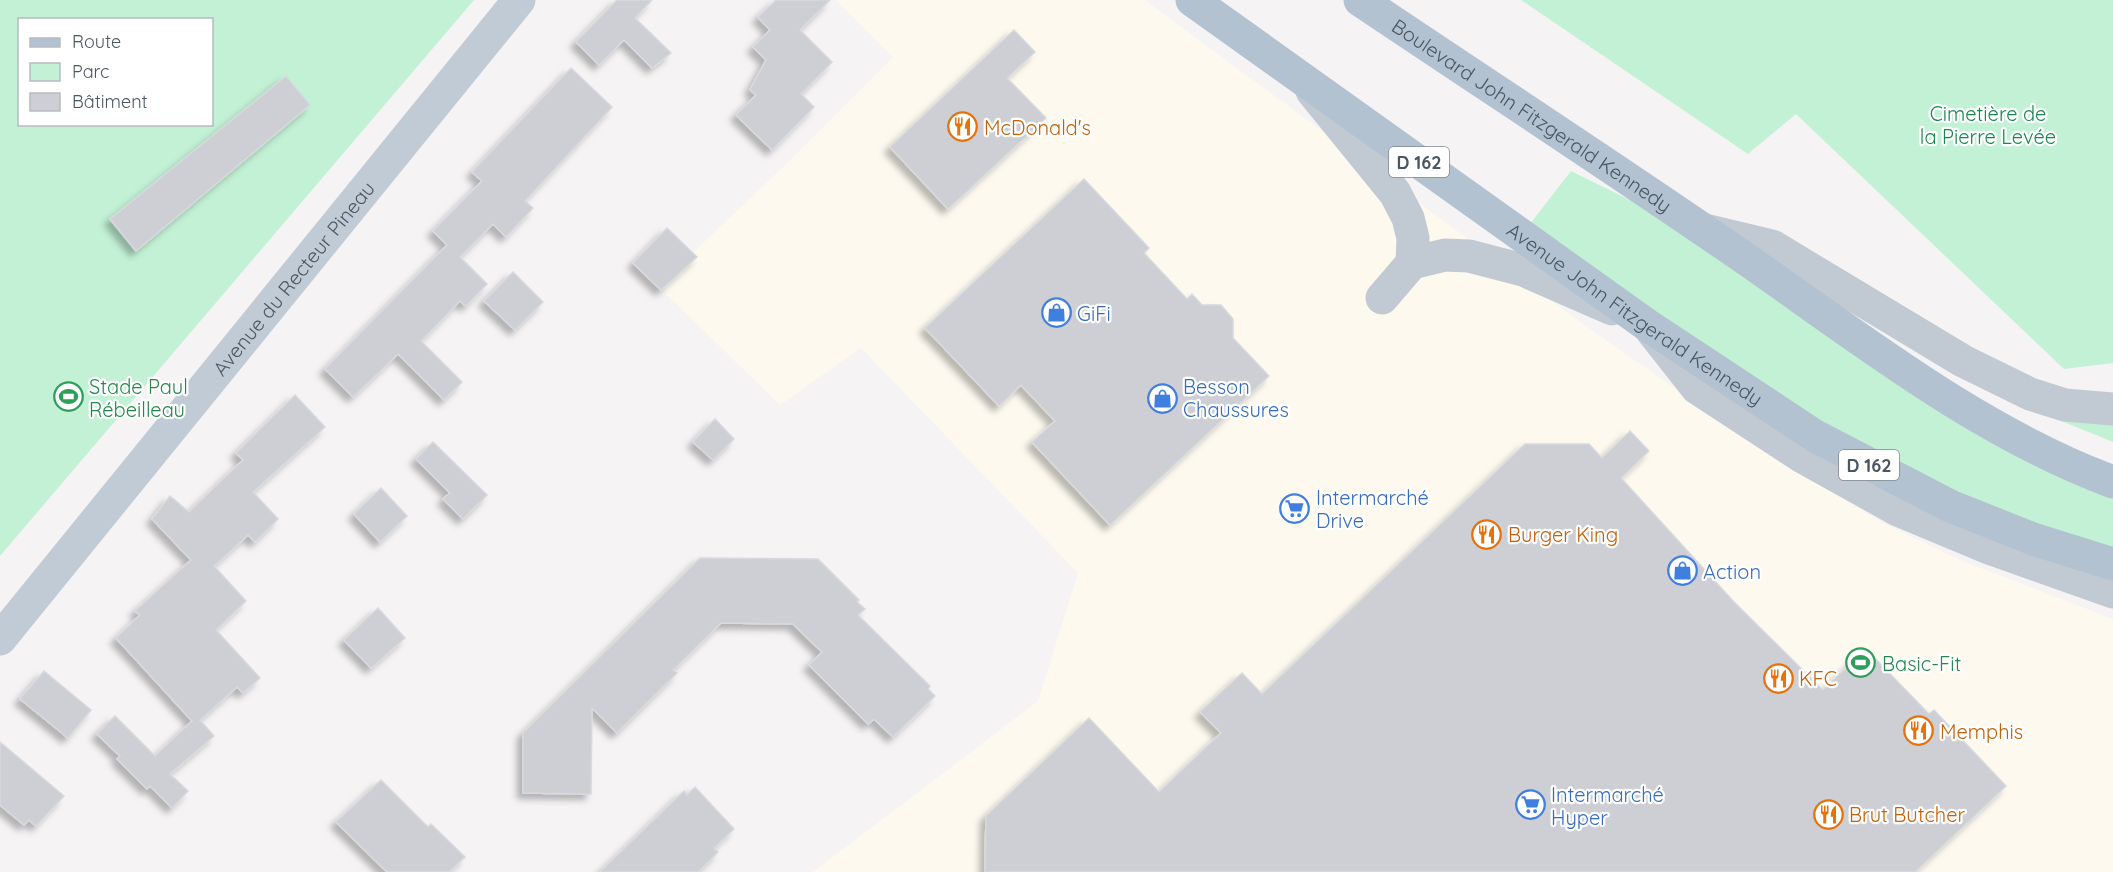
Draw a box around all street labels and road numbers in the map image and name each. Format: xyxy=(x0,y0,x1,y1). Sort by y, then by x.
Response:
street label: Boulevard John Fitzgerald Kennedy xyxy=(1388,13,1677,217)
road number: D 162 xyxy=(1389,147,1449,177)
street label: Avenue du Recteur Pineau xyxy=(207,176,380,380)
street label: Avenue John Fitzgerald Kennedy xyxy=(1502,217,1768,411)
road number: D 162 xyxy=(1839,450,1899,480)

